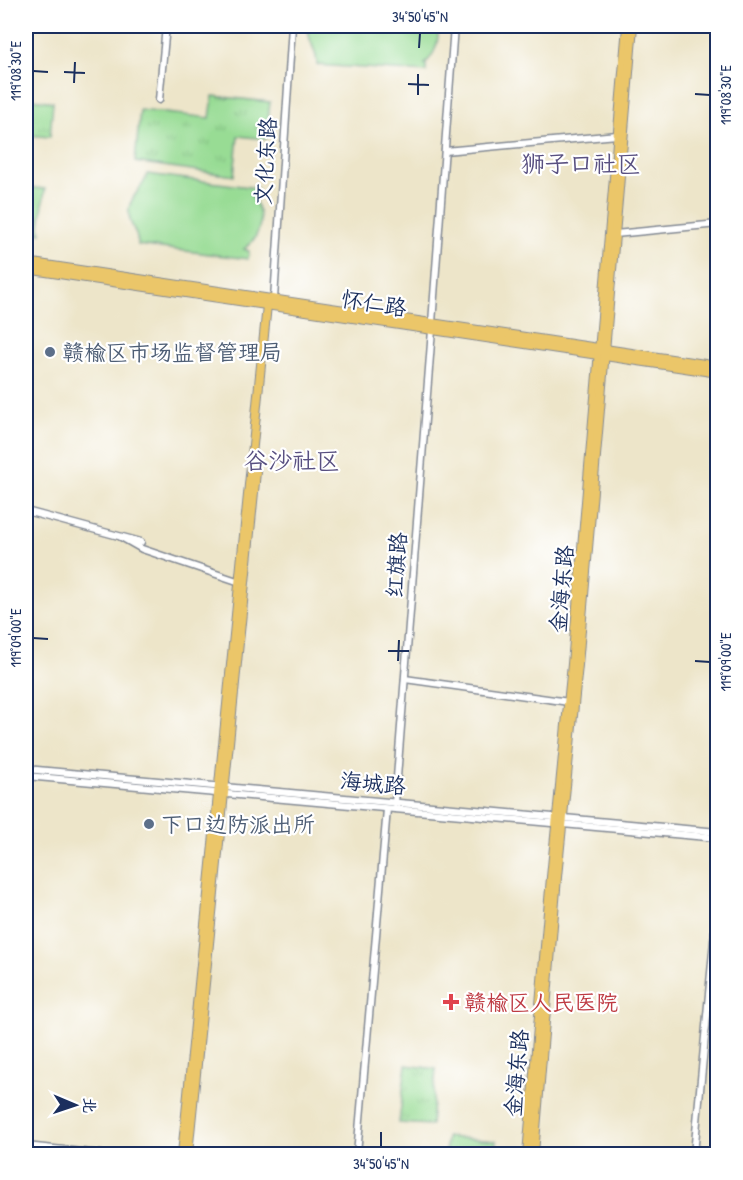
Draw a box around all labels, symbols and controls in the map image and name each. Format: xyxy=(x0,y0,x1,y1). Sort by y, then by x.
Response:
text: 34°50'45"N xyxy=(392,6,448,27)
text: 119°08'30"E xyxy=(5,41,26,101)
text: 119°08'30"E xyxy=(715,65,736,125)
street label: 文化东路 xyxy=(247,116,283,206)
district label: 狮子口社区 xyxy=(521,147,641,179)
street label: 怀仁路 xyxy=(339,283,409,323)
place label: 赣榆区市场监督管理局 xyxy=(62,337,282,367)
marker: 赣榆区市场监督管理局 xyxy=(43,345,57,359)
district label: 谷沙社区 xyxy=(244,444,340,476)
street label: 红旗路 xyxy=(379,531,413,599)
street label: 金海东路 xyxy=(542,544,580,634)
text: 119°09'00"E xyxy=(5,608,26,668)
text: 119°09'00"E xyxy=(715,632,736,692)
street label: 海城路 xyxy=(339,765,407,801)
place label: 下口边防派出所 xyxy=(161,809,315,839)
marker: 下口边防派出所 xyxy=(142,817,156,831)
place label: 赣榆区人民医院 xyxy=(464,987,618,1017)
marker: 赣榆区人民医院 xyxy=(442,993,460,1011)
street label: 金海东路 xyxy=(497,1028,535,1118)
north arrow xyxy=(45,1075,105,1135)
text: 北 xyxy=(79,1097,101,1114)
text: 34°50'45"N xyxy=(353,1153,409,1174)

